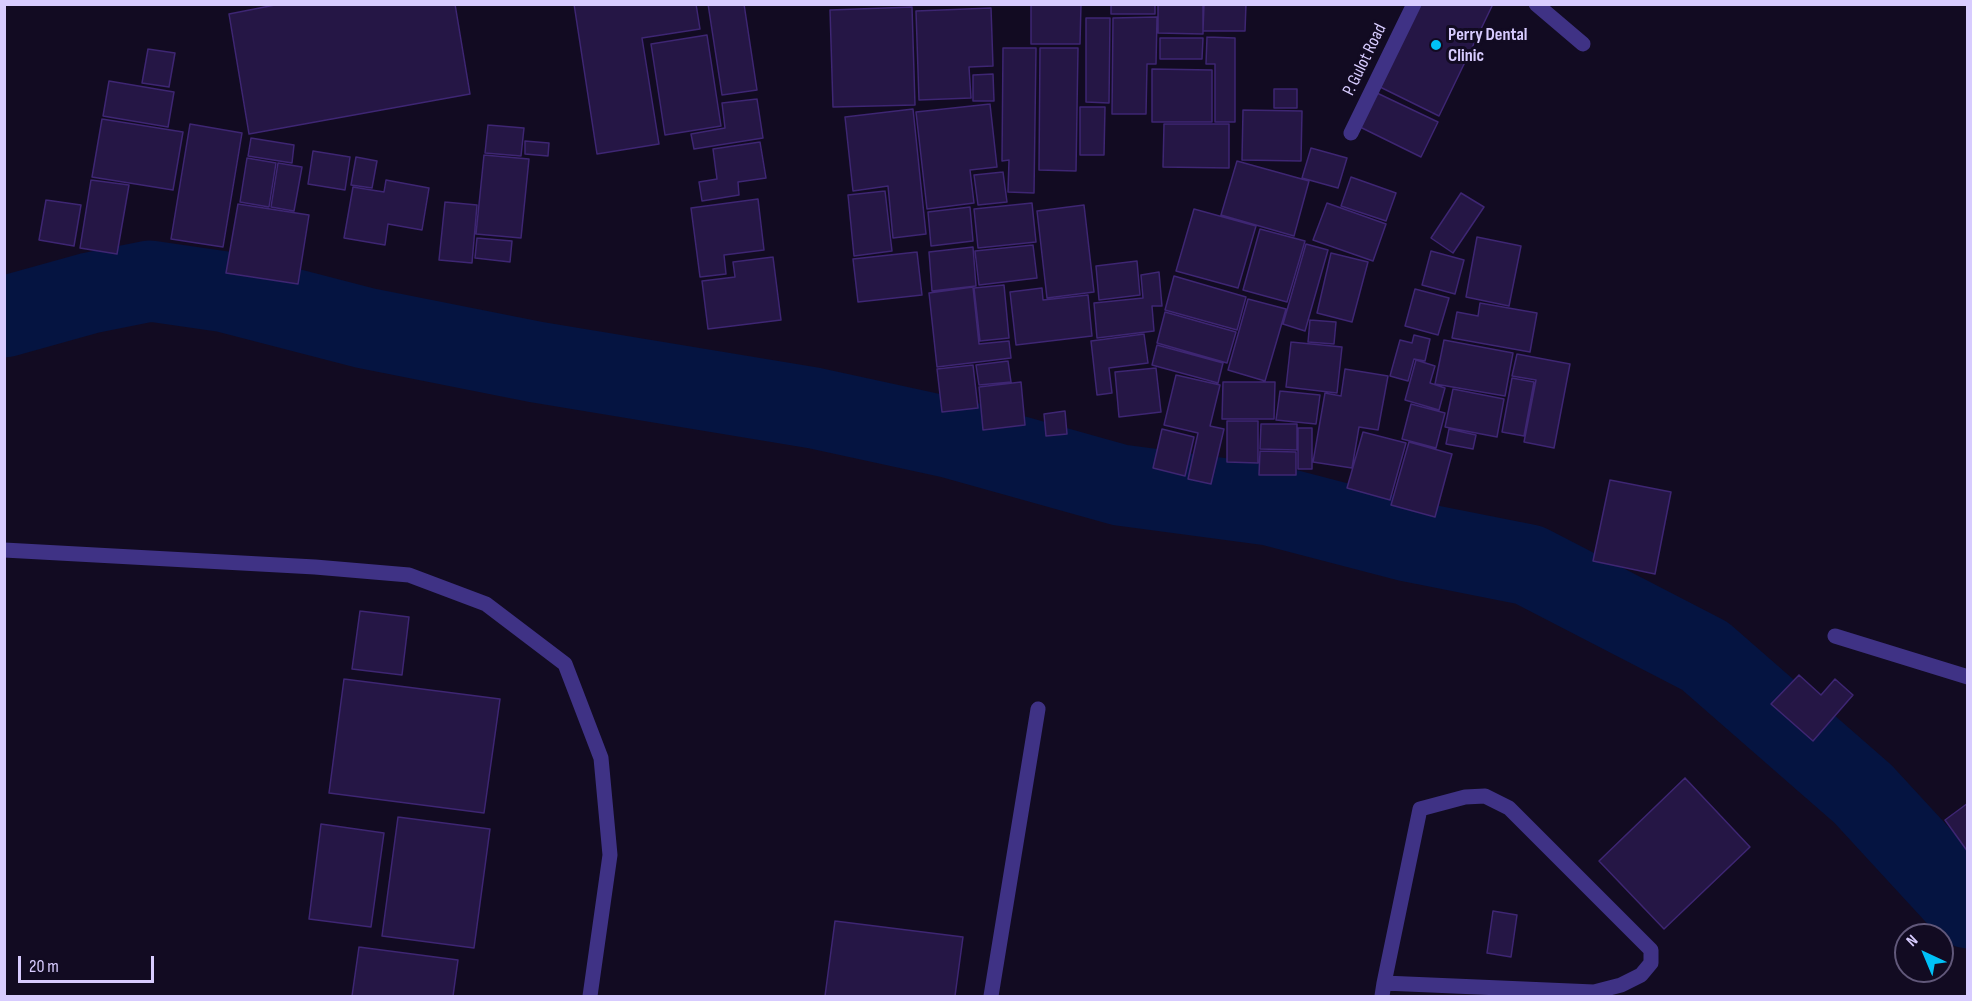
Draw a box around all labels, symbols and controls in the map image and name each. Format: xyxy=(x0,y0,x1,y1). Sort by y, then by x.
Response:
street label: P. Gulot Road xyxy=(1338,21,1392,99)
place label: Perry Dental Clinic xyxy=(1448,24,1527,66)
marker: Perry Dental Clinic xyxy=(1429,38,1443,52)
north arrow xyxy=(1894,923,1954,983)
text: N xyxy=(1903,931,1922,951)
scale bar xyxy=(21,944,158,982)
text: 20 m xyxy=(29,956,59,977)

